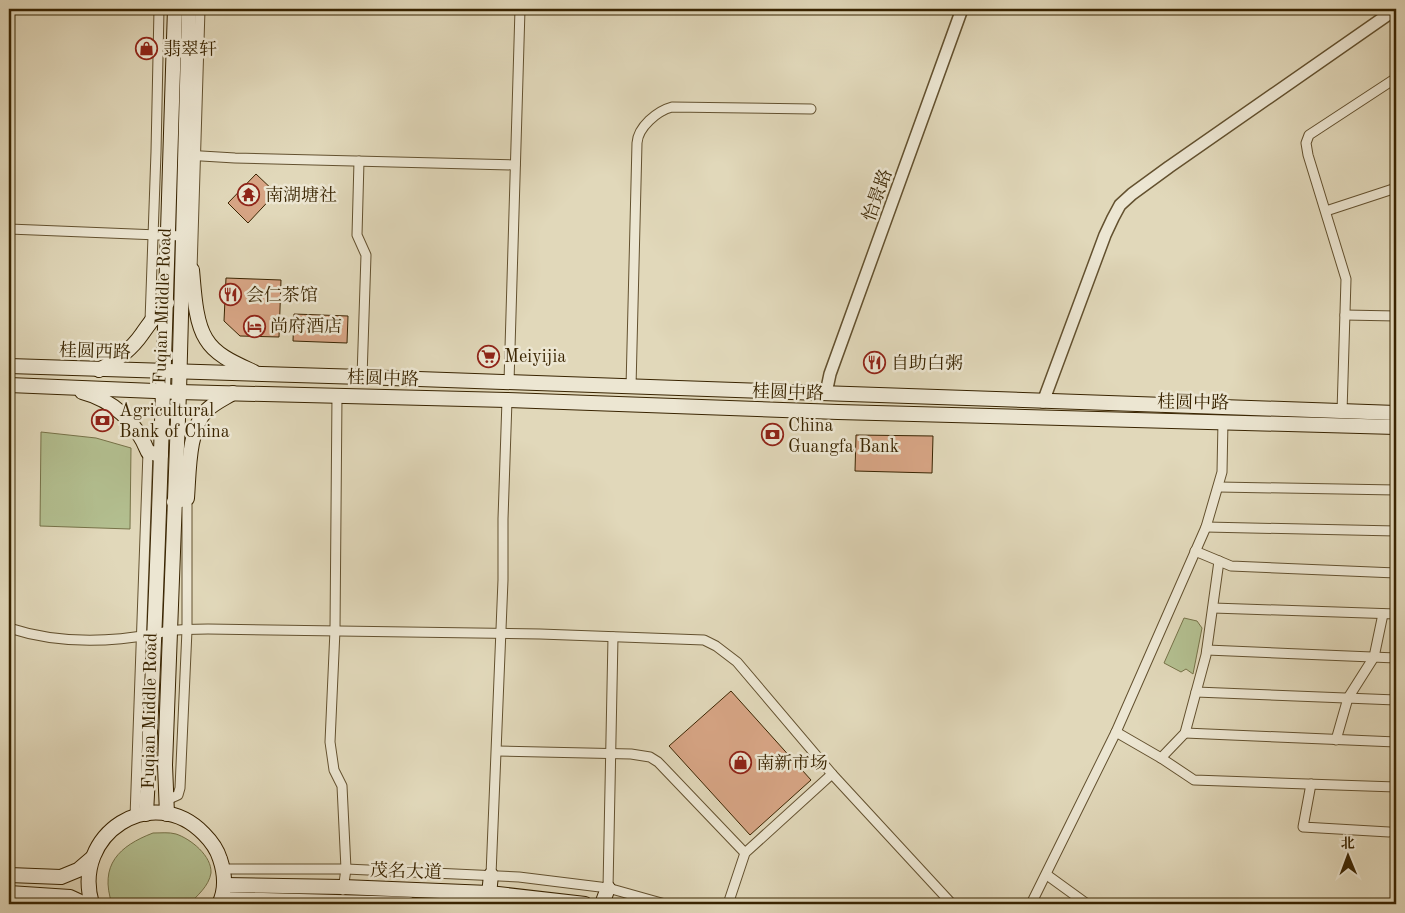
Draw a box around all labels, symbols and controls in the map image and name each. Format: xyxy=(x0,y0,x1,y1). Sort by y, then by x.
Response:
shop icon: 翡翠轩 xyxy=(135,37,159,61)
place label: 翡翠轩 xyxy=(163,39,217,59)
street label: 怡景路 xyxy=(858,166,896,224)
temple icon: 南湖塘社 xyxy=(237,183,261,207)
place label: 南湖塘社 xyxy=(265,185,337,205)
street label: Fuqian Middle Road xyxy=(151,228,175,384)
restaurant icon: 会仁茶馆 xyxy=(218,283,242,307)
place label: 会仁茶馆 xyxy=(246,285,318,305)
hotel icon: 尚府酒店 xyxy=(242,314,266,338)
place label: 尚府酒店 xyxy=(270,316,342,336)
street label: 桂圆西路 xyxy=(59,340,131,362)
supermarket icon: Meiyijia xyxy=(476,344,500,368)
place label: Meiyijia xyxy=(504,348,566,366)
restaurant icon: 自助白粥 xyxy=(863,351,887,375)
place label: 自助白粥 xyxy=(891,353,963,373)
street label: 桂圆中路 xyxy=(347,367,419,389)
street label: 桂圆中路 xyxy=(752,381,824,403)
street label: 桂圆中路 xyxy=(1157,391,1229,413)
place label: Agricultural Bank of China xyxy=(119,402,230,441)
bank icon: Agricultural Bank of China xyxy=(91,408,115,432)
place label: China Guangfa Bank xyxy=(788,417,899,456)
bank icon: China Guangfa Bank xyxy=(760,423,784,447)
street label: Fuqian Middle Road xyxy=(140,633,160,789)
shop icon: 南新市场 xyxy=(728,751,752,775)
place label: 南新市场 xyxy=(756,753,828,773)
north arrow xyxy=(1322,830,1372,880)
text: 北 xyxy=(1341,836,1355,851)
street label: 茂名大道 xyxy=(370,860,442,882)

